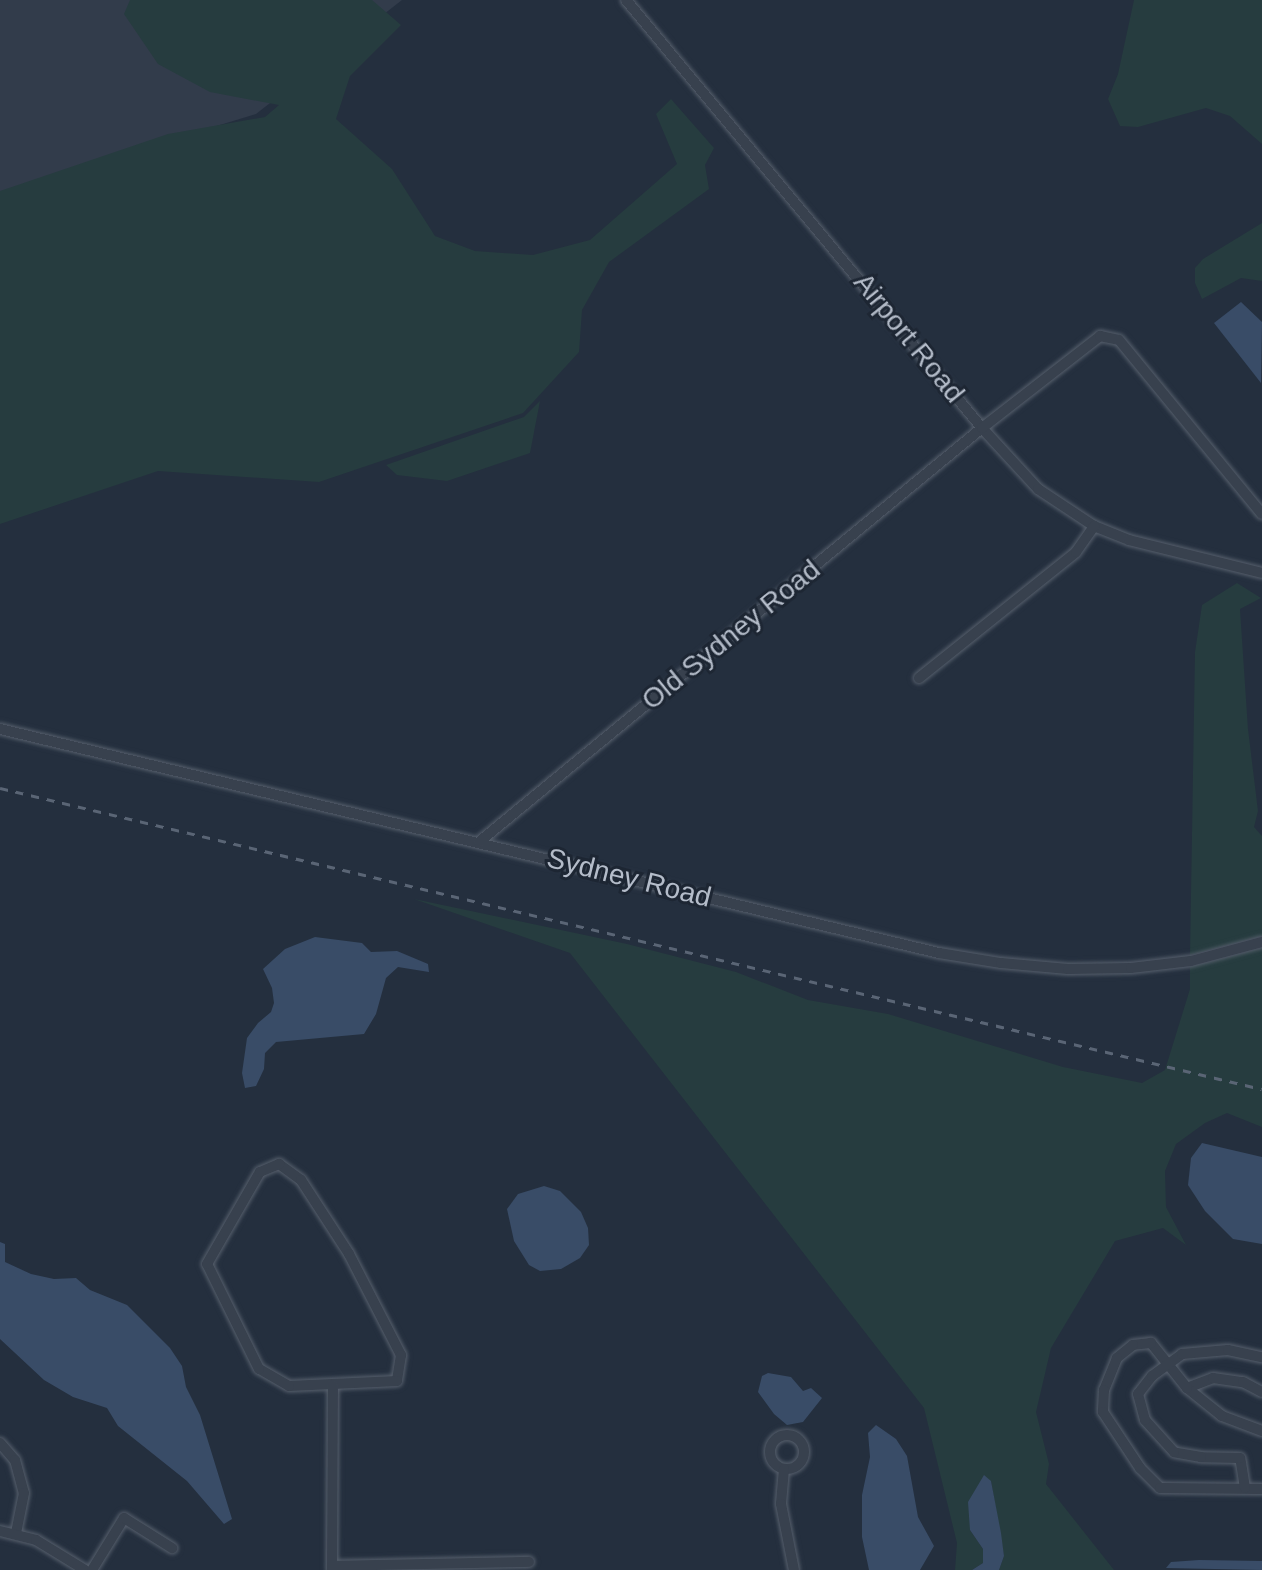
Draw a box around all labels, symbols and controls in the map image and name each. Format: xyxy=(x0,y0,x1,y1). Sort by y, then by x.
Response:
street label: Airport Road xyxy=(846,266,972,410)
street label: Old Sydney Road xyxy=(635,553,827,717)
street label: Sydney Road xyxy=(543,841,715,915)

